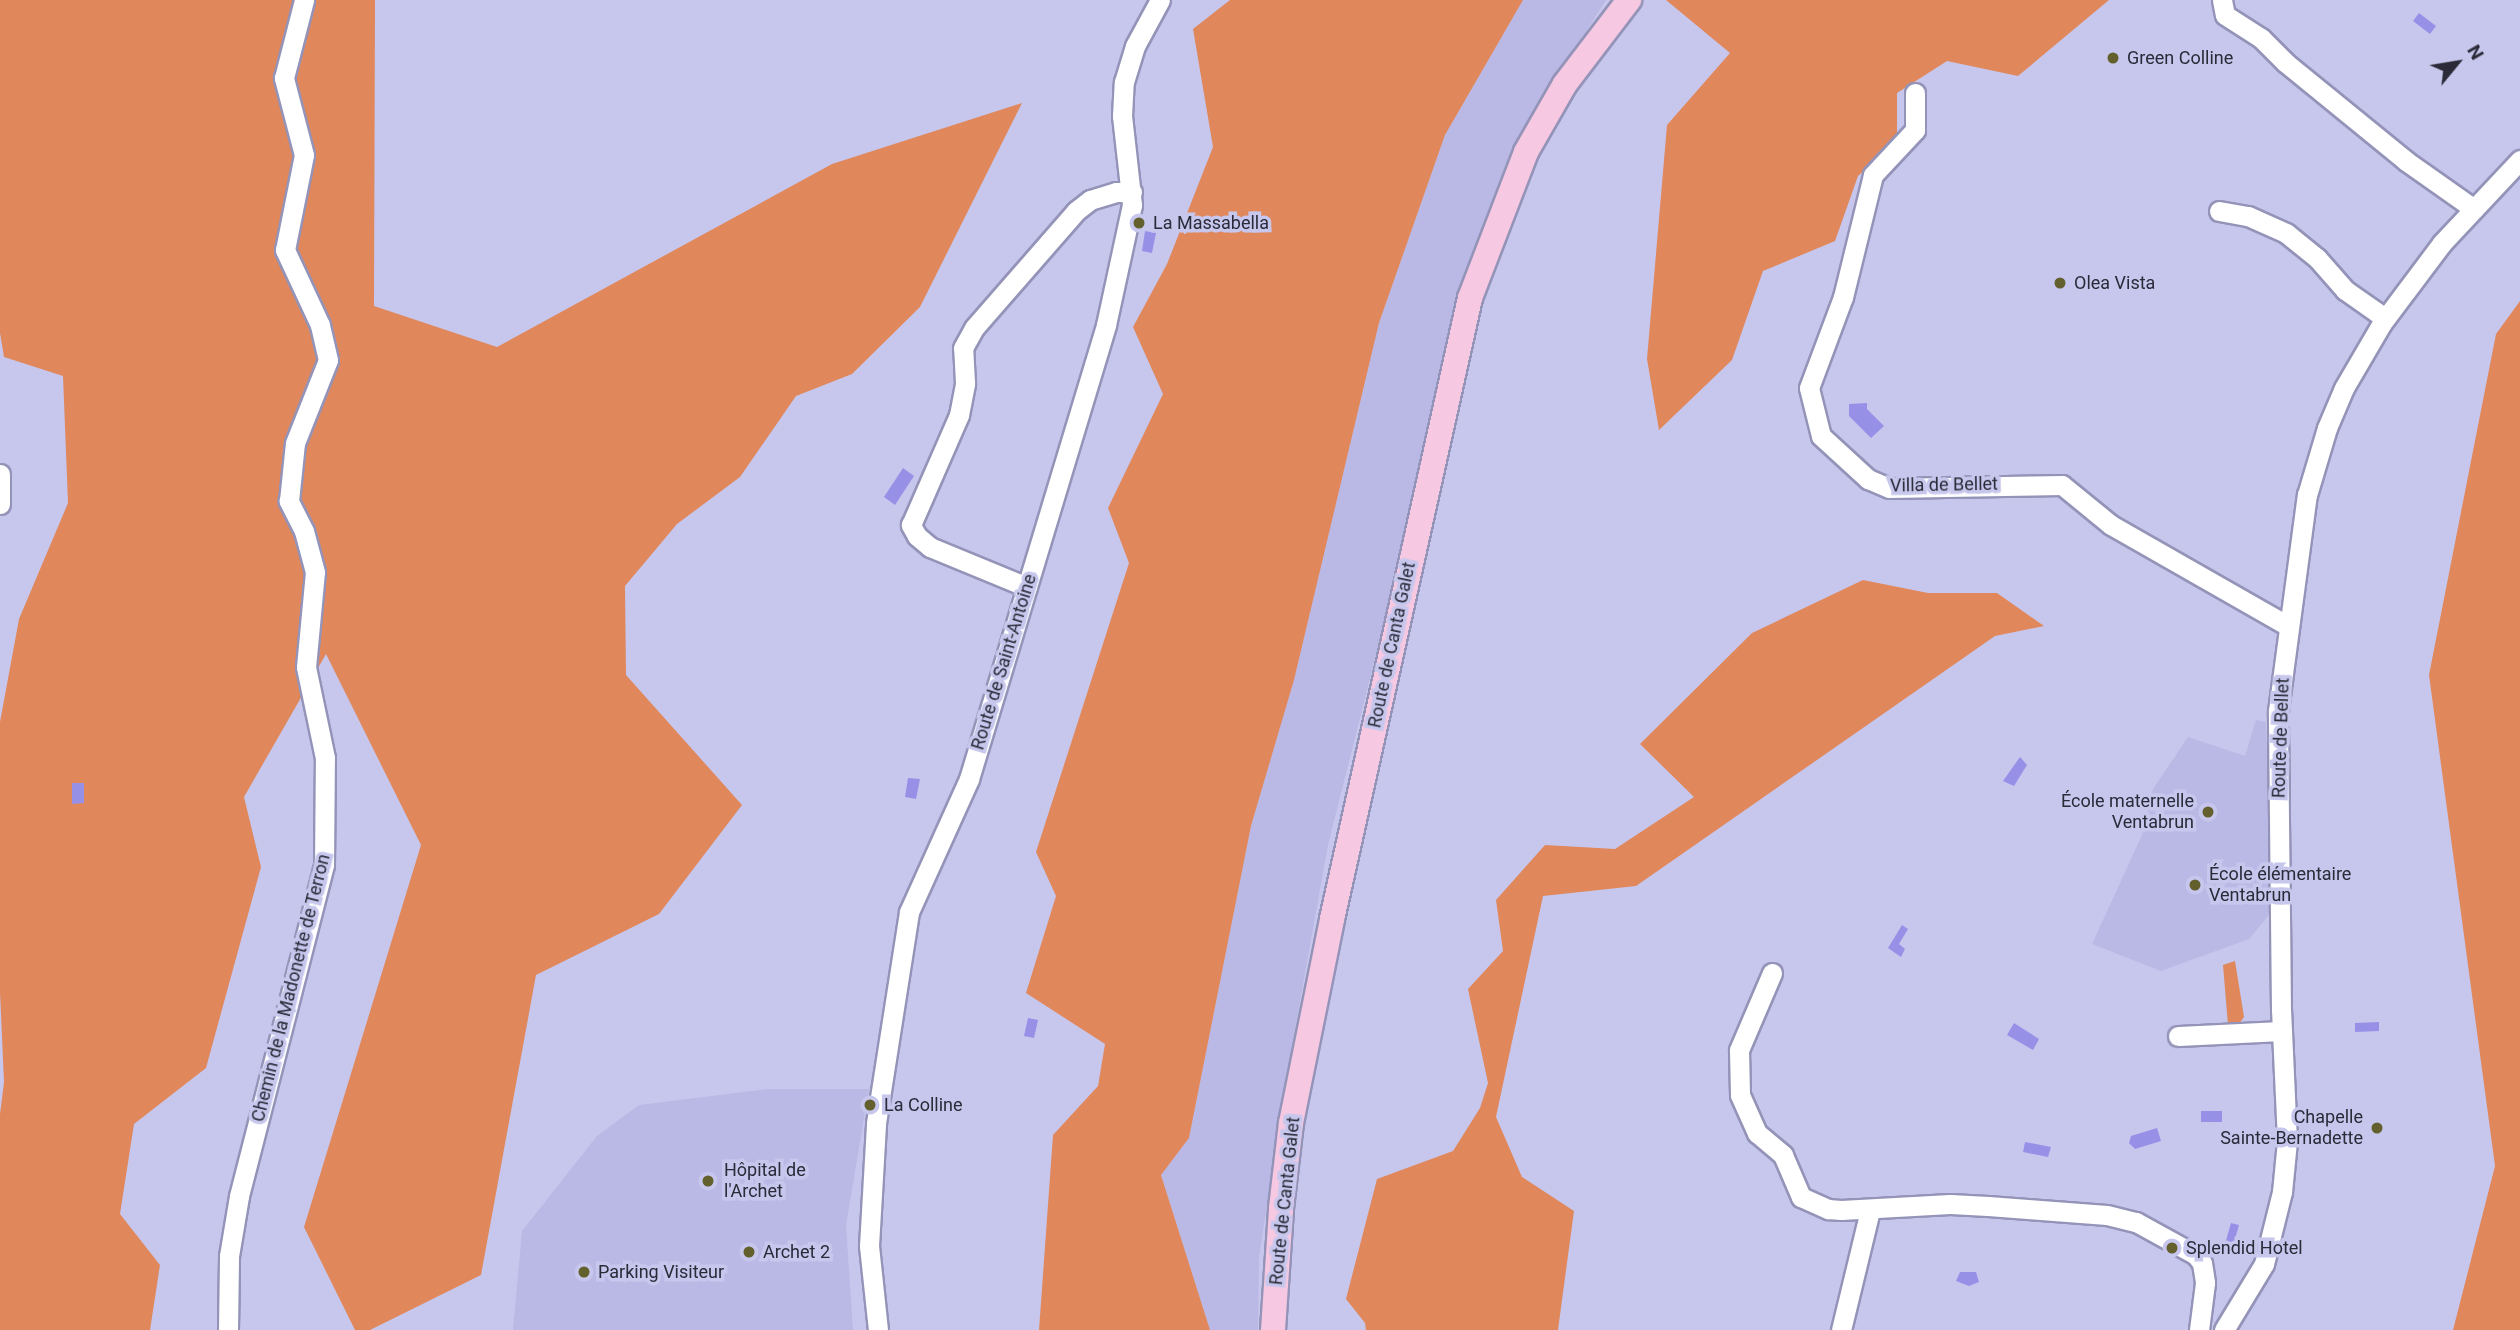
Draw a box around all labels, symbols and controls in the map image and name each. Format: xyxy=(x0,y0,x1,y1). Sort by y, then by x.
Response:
north arrow xyxy=(2422,28,2492,98)
text: N xyxy=(2462,41,2489,64)
place label: Green Colline xyxy=(2127,47,2233,69)
marker: Green Colline xyxy=(2105,50,2121,66)
place label: La Massabella xyxy=(1153,212,1269,234)
marker: La Massabella xyxy=(1131,215,1147,231)
place label: Olea Vista xyxy=(2074,272,2155,294)
marker: Olea Vista xyxy=(2052,275,2068,291)
street label: Villa de Bellet xyxy=(1890,473,1998,497)
street label: Route de Canta Galet xyxy=(1364,560,1420,730)
street label: Route de Saint-Antoine xyxy=(967,572,1041,752)
street label: Route de Bellet xyxy=(2268,678,2294,798)
place label: École maternelle Ventabrun xyxy=(2061,791,2194,834)
marker: École maternelle Ventabrun xyxy=(2200,804,2216,820)
street label: Chemin de la Madonette de Terron xyxy=(247,852,335,1124)
place label: École élémentaire Ventabrun xyxy=(2209,864,2351,906)
marker: École élémentaire Ventabrun xyxy=(2187,877,2203,893)
place label: La Colline xyxy=(884,1094,963,1116)
marker: La Colline xyxy=(862,1097,878,1113)
place label: Chapelle Sainte-Bernadette xyxy=(2220,1107,2363,1150)
street label: Route de Canta Galet xyxy=(1265,1116,1305,1286)
marker: Chapelle Sainte-Bernadette xyxy=(2369,1120,2385,1136)
place label: Hôpital de l'Archet xyxy=(724,1160,806,1202)
marker: Hôpital de l'Archet xyxy=(698,1171,718,1191)
place label: Splendid Hotel xyxy=(2186,1237,2303,1259)
marker: Splendid Hotel xyxy=(2164,1240,2180,1256)
place label: Archet 2 xyxy=(763,1241,830,1263)
marker: Archet 2 xyxy=(741,1244,757,1260)
place label: Parking Visiteur xyxy=(598,1261,724,1283)
marker: Parking Visiteur xyxy=(576,1264,592,1280)

